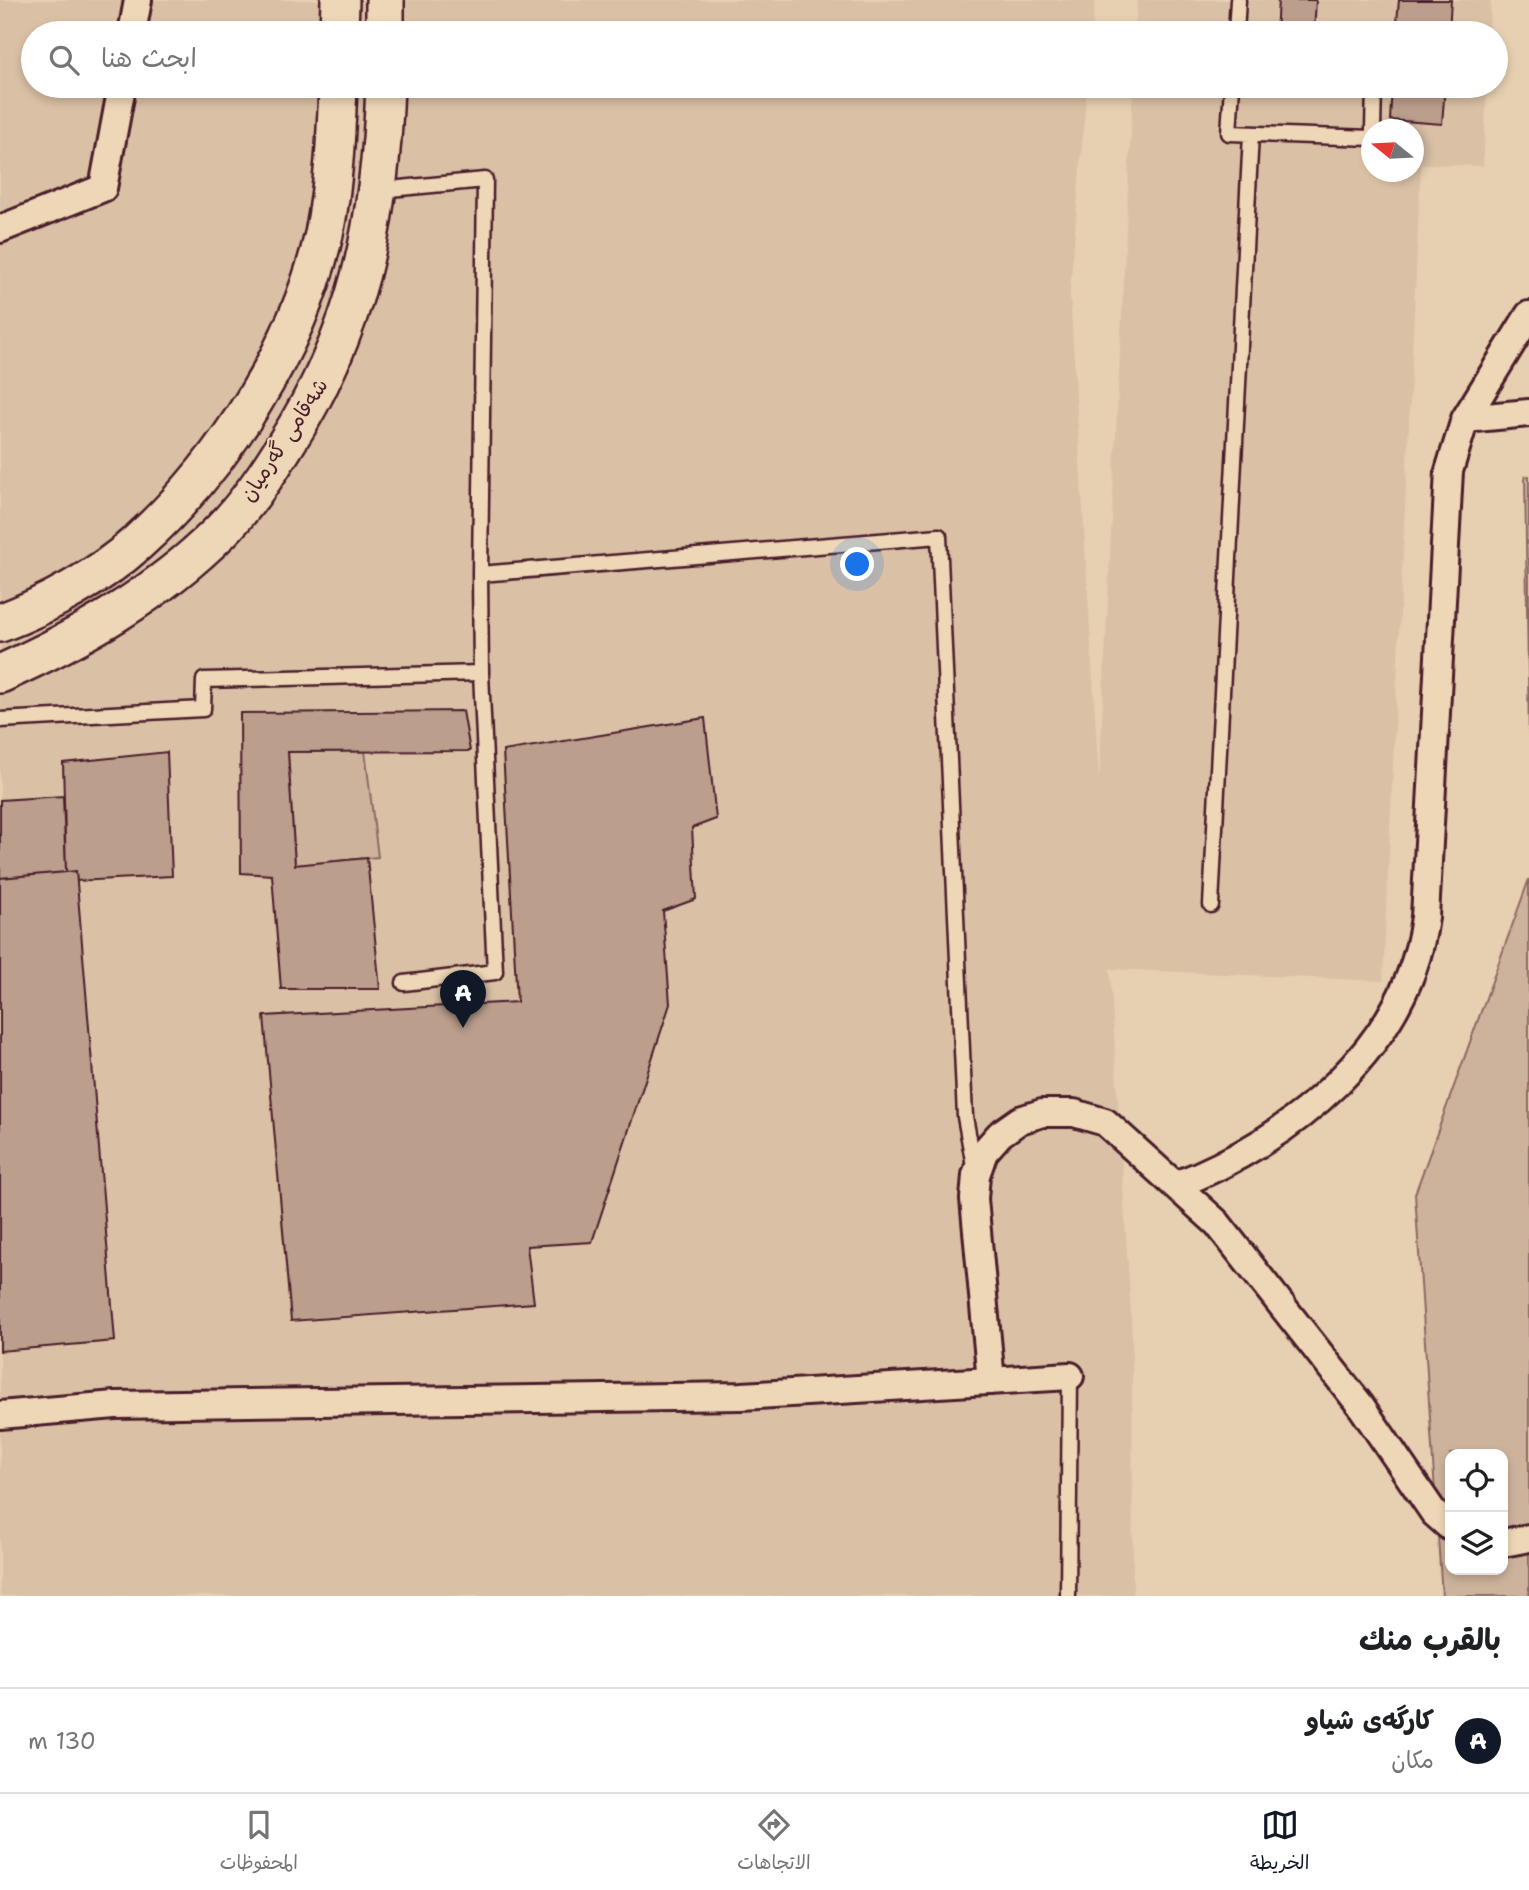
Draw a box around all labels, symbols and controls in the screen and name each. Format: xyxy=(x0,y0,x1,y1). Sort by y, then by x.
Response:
search box xyxy=(21,21,1508,98)
text: ابحث هنا xyxy=(101,40,197,75)
icon: search xyxy=(45,41,83,79)
north arrow xyxy=(1361,119,1424,182)
street label: شەقامی گەرمیان xyxy=(234,373,334,507)
your location xyxy=(840,547,874,581)
pin: A xyxy=(440,970,486,1028)
map controls xyxy=(1445,1449,1508,1575)
button: locate xyxy=(1445,1449,1508,1512)
button: layers xyxy=(1445,1512,1508,1575)
text: بالقرب منك xyxy=(1359,1619,1501,1660)
text: کارگەی شیاو xyxy=(1306,1702,1434,1737)
text: 130 m xyxy=(28,1726,96,1756)
text: A xyxy=(1469,1726,1487,1756)
text: مكان xyxy=(1391,1745,1434,1775)
tab: المحفوظات xyxy=(220,1806,298,1879)
tab: الاتجاهات xyxy=(737,1806,811,1879)
tab: الخريطة xyxy=(1250,1806,1309,1879)

